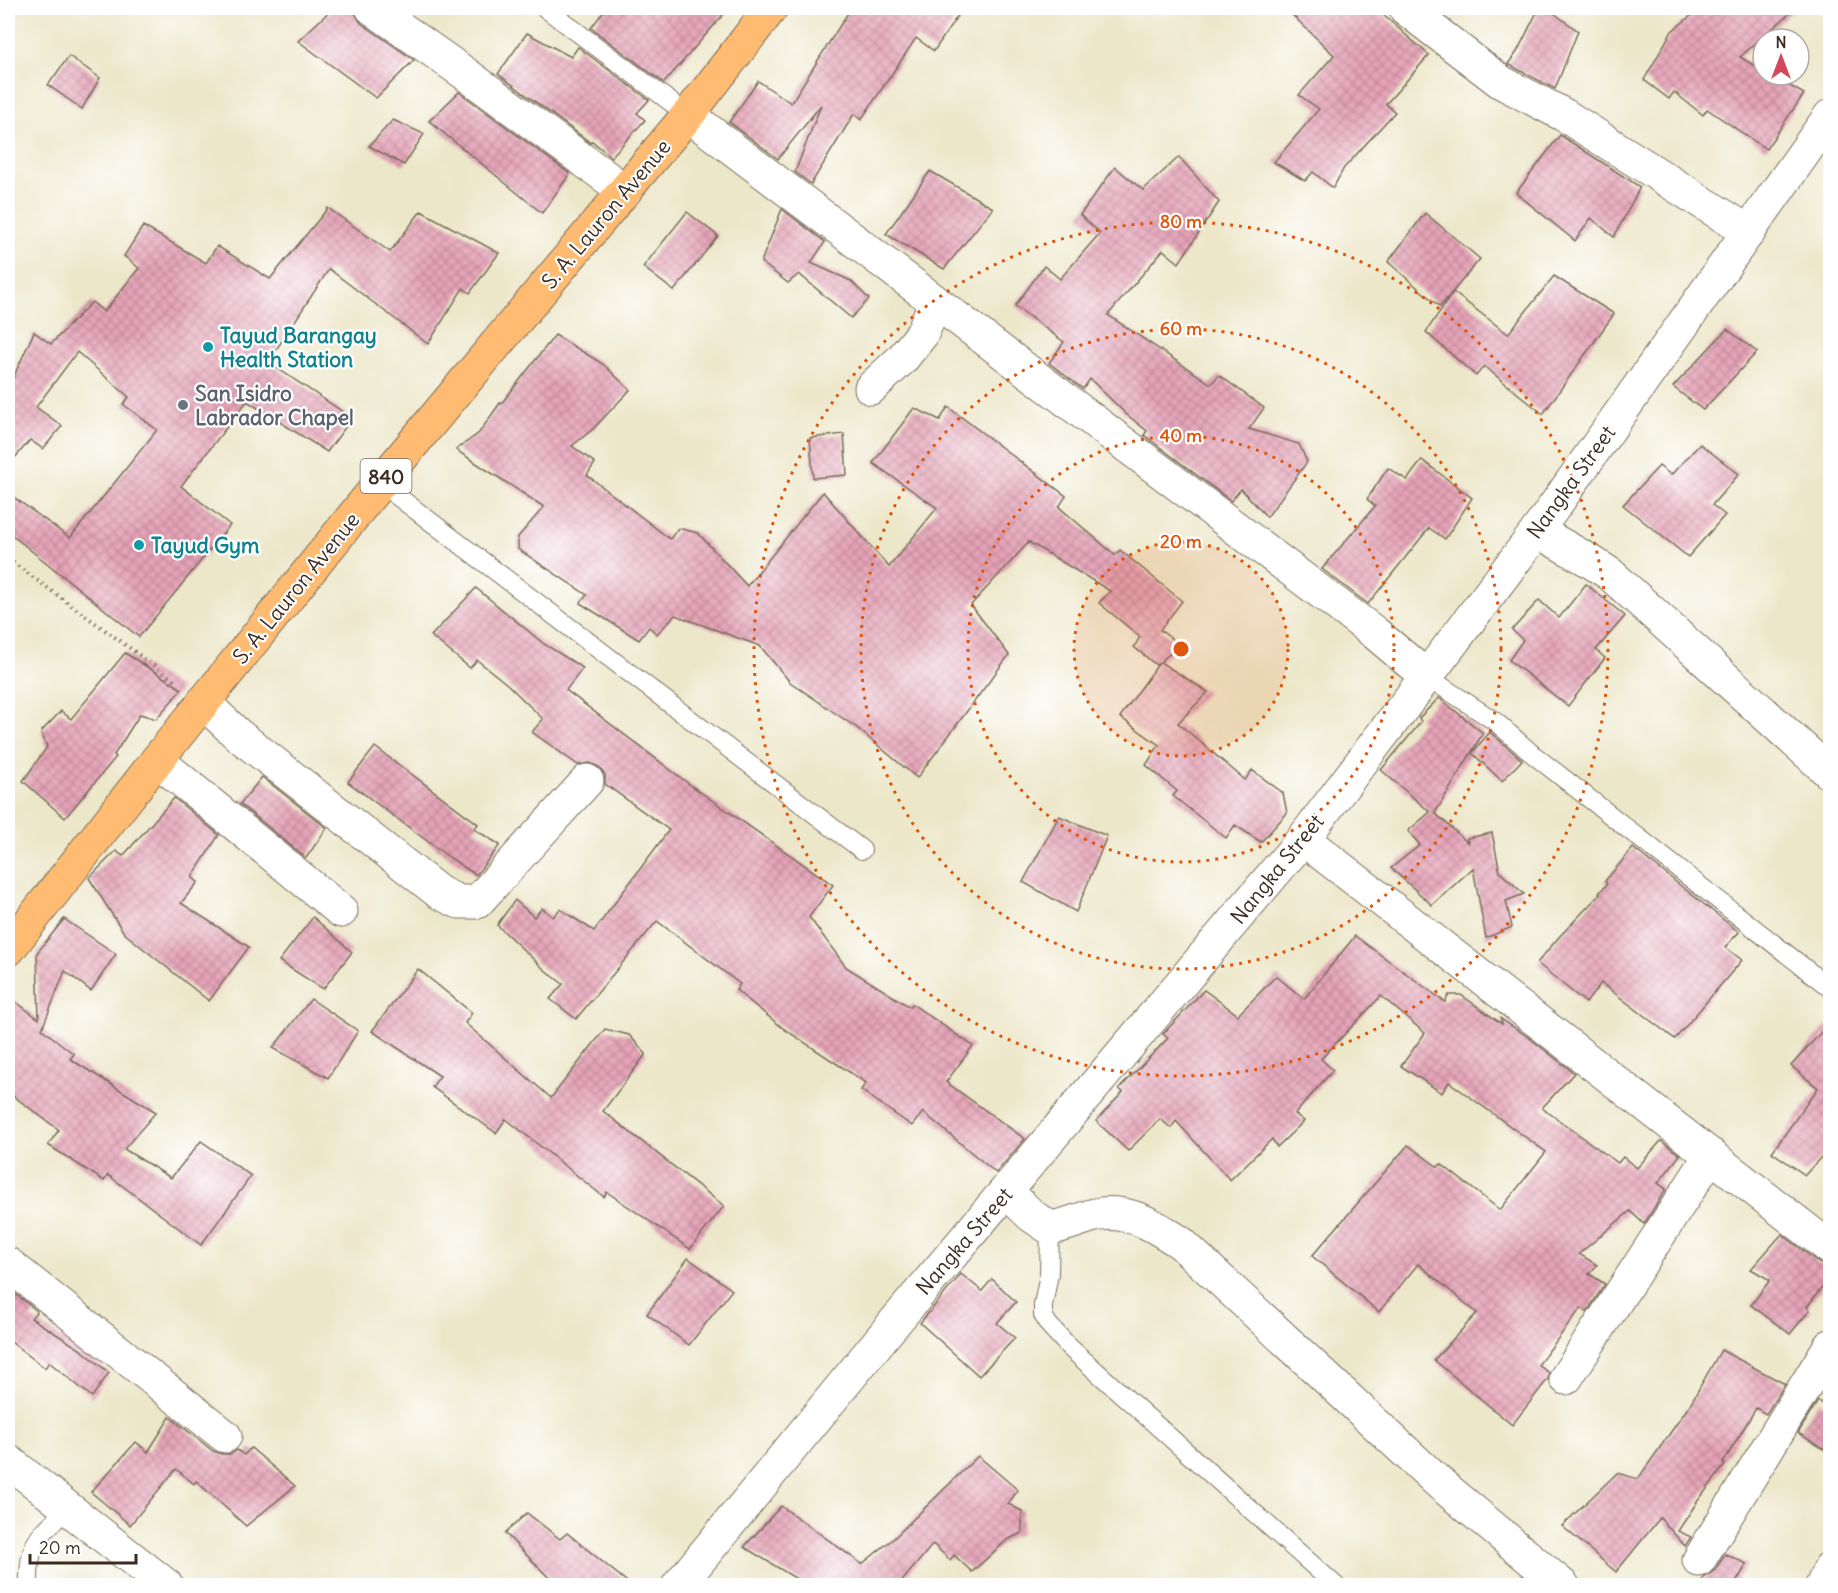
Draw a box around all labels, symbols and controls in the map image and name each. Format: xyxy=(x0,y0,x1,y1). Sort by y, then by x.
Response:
north arrow xyxy=(1751,27,1811,87)
text: N xyxy=(1775,32,1787,52)
street label: S. A. Lauron Avenue xyxy=(536,134,676,294)
text: 80 m xyxy=(1160,210,1202,233)
text: 60 m xyxy=(1160,317,1202,340)
place label: Tayud Barangay Health Station xyxy=(220,322,377,373)
marker: Tayud Barangay Health Station xyxy=(201,340,215,354)
place label: San Isidro Labrador Chapel xyxy=(195,380,354,431)
marker: San Isidro Labrador Chapel xyxy=(176,398,190,412)
street label: Nangka Street xyxy=(1521,420,1621,544)
text: 40 m xyxy=(1160,424,1202,447)
road number: 840 xyxy=(360,459,412,493)
street label: S. A. Lauron Avenue xyxy=(227,507,365,669)
text: 20 m xyxy=(1160,530,1202,553)
place label: Tayud Gym xyxy=(151,532,260,559)
marker: Tayud Gym xyxy=(132,538,146,552)
centre of rings xyxy=(1171,639,1191,659)
street label: Nangka Street xyxy=(1224,809,1330,929)
street label: Nangka Street xyxy=(910,1182,1018,1300)
scale bar xyxy=(30,1527,136,1565)
text: 20 m xyxy=(39,1536,81,1559)

